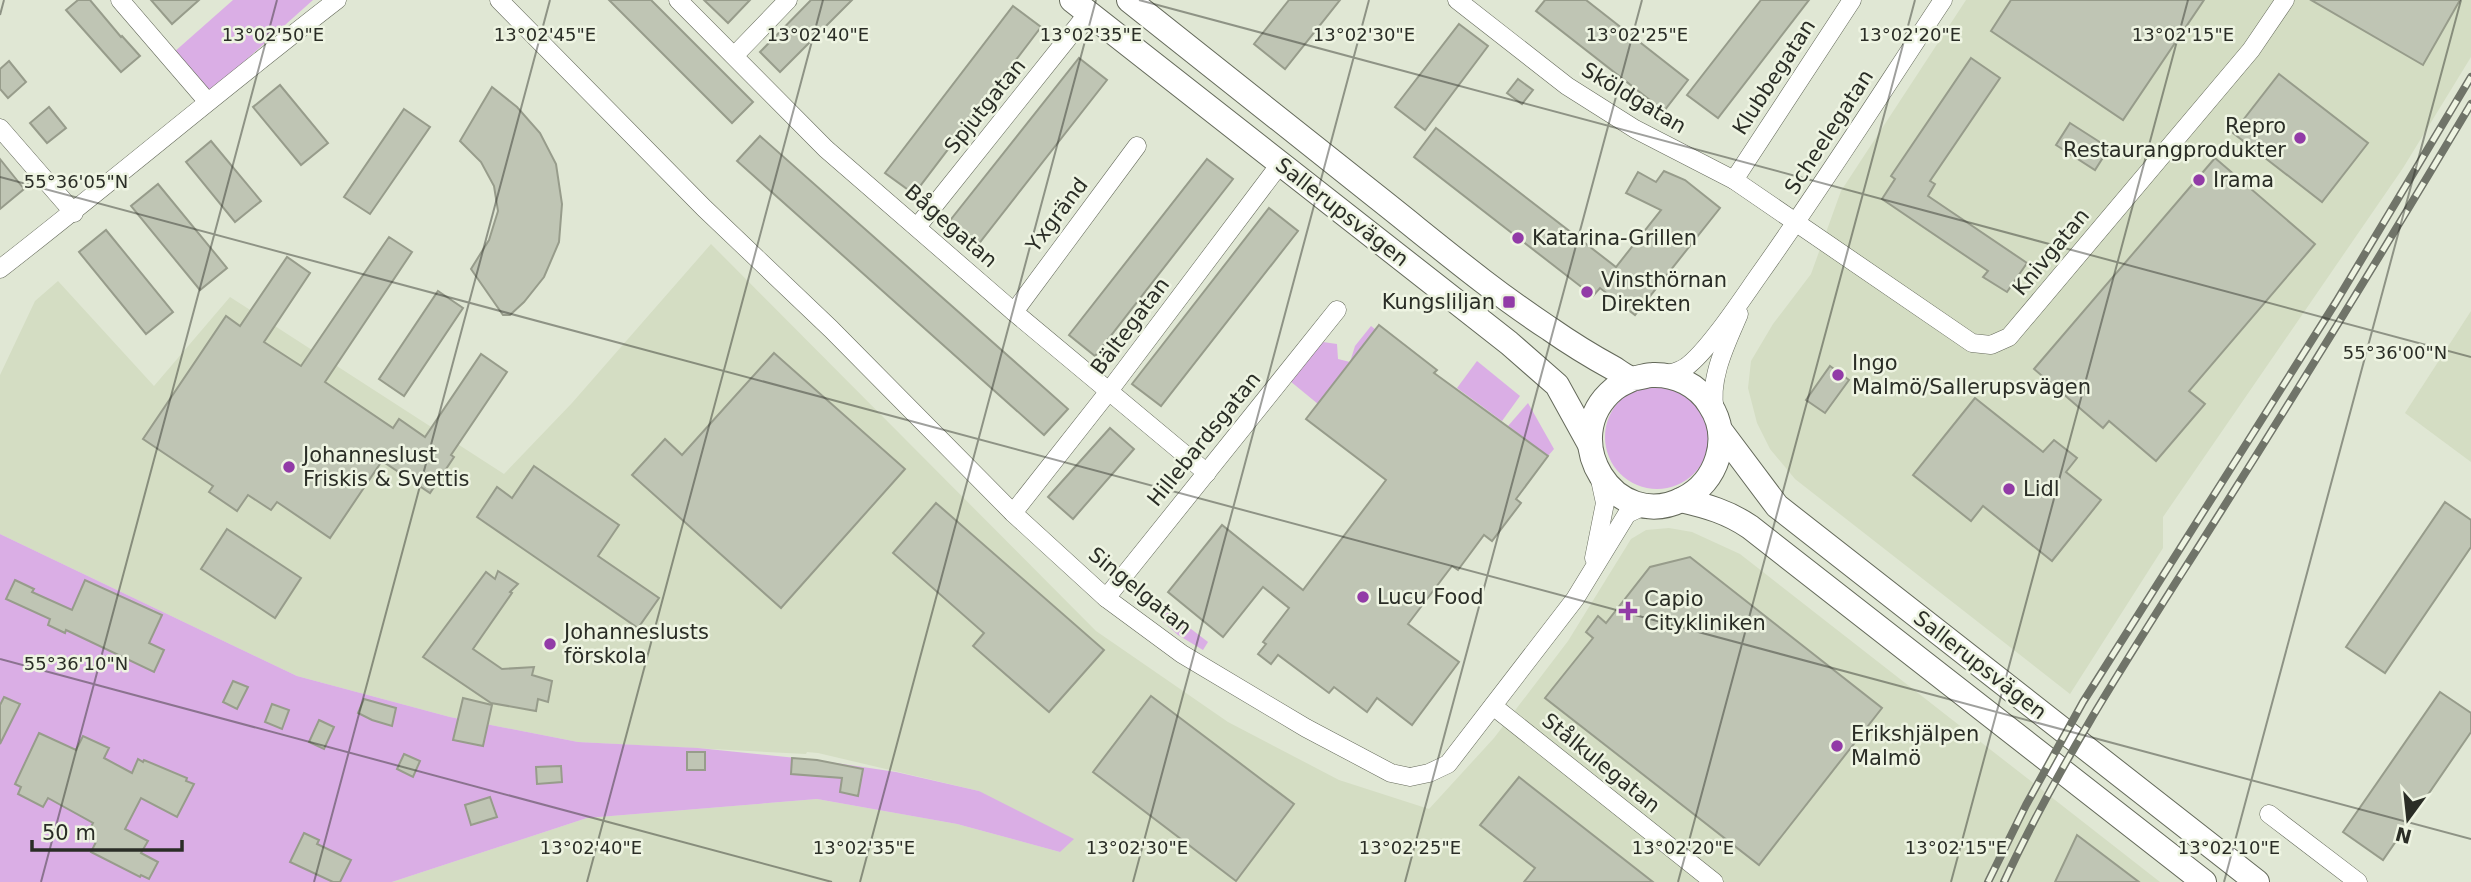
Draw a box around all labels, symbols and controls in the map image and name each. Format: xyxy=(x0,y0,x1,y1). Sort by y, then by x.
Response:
street label: Klubbegatan xyxy=(1728,15,1820,139)
text: 13°02'50"E xyxy=(222,24,324,45)
text: 13°02'45"E xyxy=(494,24,596,45)
text: 13°02'40"E xyxy=(767,24,869,45)
text: 13°02'35"E xyxy=(1040,24,1142,45)
text: 13°02'30"E xyxy=(1313,24,1415,45)
text: 13°02'25"E xyxy=(1586,24,1688,45)
text: 13°02'20"E xyxy=(1859,24,1961,45)
text: 13°02'15"E xyxy=(2132,24,2234,45)
street label: Spjutgatan xyxy=(940,54,1030,158)
street label: Sköldgatan xyxy=(1578,57,1690,139)
street label: Scheelegatan xyxy=(1780,65,1878,199)
place label: Repro Restaurangprodukter xyxy=(2063,114,2286,162)
marker: Repro Restaurangprodukter xyxy=(2292,130,2308,146)
street label: Sallerupsvägen xyxy=(1271,153,1413,271)
place label: Irama xyxy=(2213,168,2274,192)
text: 55°36'05"N xyxy=(24,171,128,192)
marker: Irama xyxy=(2191,172,2207,188)
street label: Yxgränd xyxy=(1021,173,1093,258)
street label: Bågegatan xyxy=(900,179,1003,272)
street label: Knivgatan xyxy=(2008,204,2094,300)
place label: Katarina-Grillen xyxy=(1532,226,1697,250)
marker: Katarina-Grillen xyxy=(1510,230,1526,246)
place label: Vinsthörnan Direkten xyxy=(1601,268,1727,316)
street label: Bältegatan xyxy=(1086,273,1174,379)
marker: Vinsthörnan Direkten xyxy=(1579,284,1595,300)
place label: Kungsliljan xyxy=(1382,290,1495,314)
marker: Kungsliljan xyxy=(1501,294,1517,310)
text: 55°36'00"N xyxy=(2343,342,2447,363)
place label: Ingo Malmö/Sallerupsvägen xyxy=(1852,351,2091,399)
street label: Hillebardsgatan xyxy=(1143,367,1265,511)
marker: Ingo Malmö/Sallerupsvägen xyxy=(1830,367,1846,383)
place label: Johanneslust Friskis & Svettis xyxy=(301,443,470,491)
marker: Johanneslust Friskis & Svettis xyxy=(281,459,297,475)
place label: Lidl xyxy=(2023,477,2060,501)
marker: Lidl xyxy=(2001,481,2017,497)
street label: Singelgatan xyxy=(1084,542,1196,640)
place label: Lucu Food xyxy=(1377,585,1484,609)
place label: Capio Citykliniken xyxy=(1644,587,1766,635)
marker: Lucu Food xyxy=(1355,589,1371,605)
marker: Capio Citykliniken xyxy=(1618,601,1638,621)
street label: Sallerupsvägen xyxy=(1909,606,2051,724)
place label: Johanneslusts förskola xyxy=(562,620,709,668)
marker: Johanneslusts förskola xyxy=(542,636,558,652)
text: 55°36'10"N xyxy=(24,653,128,674)
street label: Stålkulegatan xyxy=(1537,707,1665,818)
place label: Erikshjälpen Malmö xyxy=(1851,722,1979,770)
marker: Erikshjälpen Malmö xyxy=(1829,738,1845,754)
north arrow xyxy=(2373,784,2443,854)
scale bar xyxy=(32,808,182,852)
text: 50 m xyxy=(42,821,96,845)
text: N xyxy=(2393,823,2414,848)
text: 13°02'40"E xyxy=(540,837,642,858)
text: 13°02'35"E xyxy=(813,837,915,858)
text: 13°02'30"E xyxy=(1086,837,1188,858)
text: 13°02'25"E xyxy=(1359,837,1461,858)
text: 13°02'20"E xyxy=(1632,837,1734,858)
text: 13°02'15"E xyxy=(1905,837,2007,858)
text: 13°02'10"E xyxy=(2178,837,2280,858)

